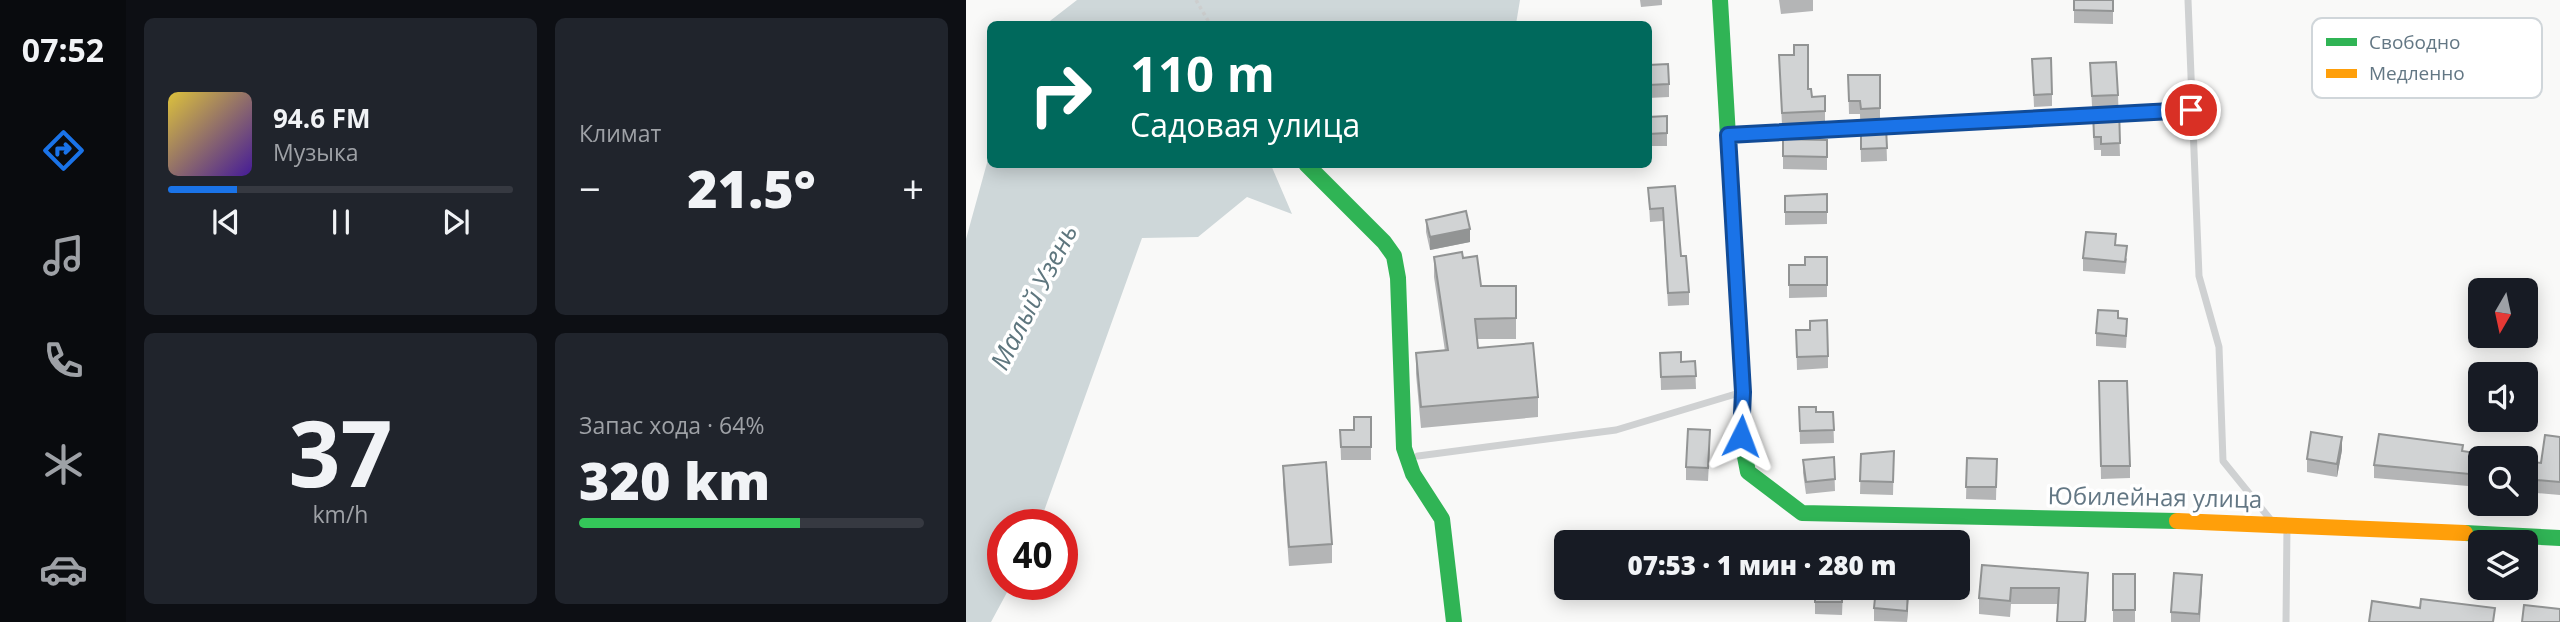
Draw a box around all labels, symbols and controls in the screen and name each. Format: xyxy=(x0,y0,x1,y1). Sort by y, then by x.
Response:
legend xyxy=(2312,18,2542,98)
text: 07:52 xyxy=(22,28,104,71)
text: Свободно xyxy=(2369,29,2460,55)
text: 110 m xyxy=(1130,40,1275,106)
icon: right xyxy=(1015,49,1106,140)
text: Медленно xyxy=(2369,60,2465,86)
pin xyxy=(2161,80,2221,140)
icon: arrive xyxy=(2172,91,2210,129)
text: 94.6 FM xyxy=(273,100,371,136)
text: Садовая улица xyxy=(1130,103,1360,146)
text: Климат xyxy=(579,117,661,149)
icon: directions xyxy=(39,126,88,175)
text: Музыка xyxy=(273,136,359,168)
text: 21.5° xyxy=(687,152,816,223)
text: − xyxy=(579,162,601,214)
text: + xyxy=(902,162,924,214)
icon: previous xyxy=(207,203,245,241)
icon: pause xyxy=(322,203,360,241)
icon: next xyxy=(437,203,475,241)
water label: Малый Узень xyxy=(981,217,1085,376)
icon: music xyxy=(39,231,88,280)
north arrow xyxy=(2468,278,2538,348)
map controls xyxy=(2468,278,2538,600)
icon: phone xyxy=(39,336,88,385)
button: sound xyxy=(2468,362,2538,432)
text: 37 xyxy=(288,390,393,514)
position arrow xyxy=(1704,399,1778,473)
text: Запас хода · 64% xyxy=(579,409,764,441)
icon: climate xyxy=(39,440,88,489)
text: 320 km xyxy=(579,444,770,515)
button: search xyxy=(2468,446,2538,516)
street label: Юбилейная улица xyxy=(2047,478,2263,515)
text: km/h xyxy=(313,498,368,530)
speed limit sign: 40 xyxy=(987,509,1078,600)
button: layers xyxy=(2468,530,2538,600)
icon: car xyxy=(39,545,88,594)
text: 07:53 · 1 мин · 280 m xyxy=(1627,547,1897,583)

